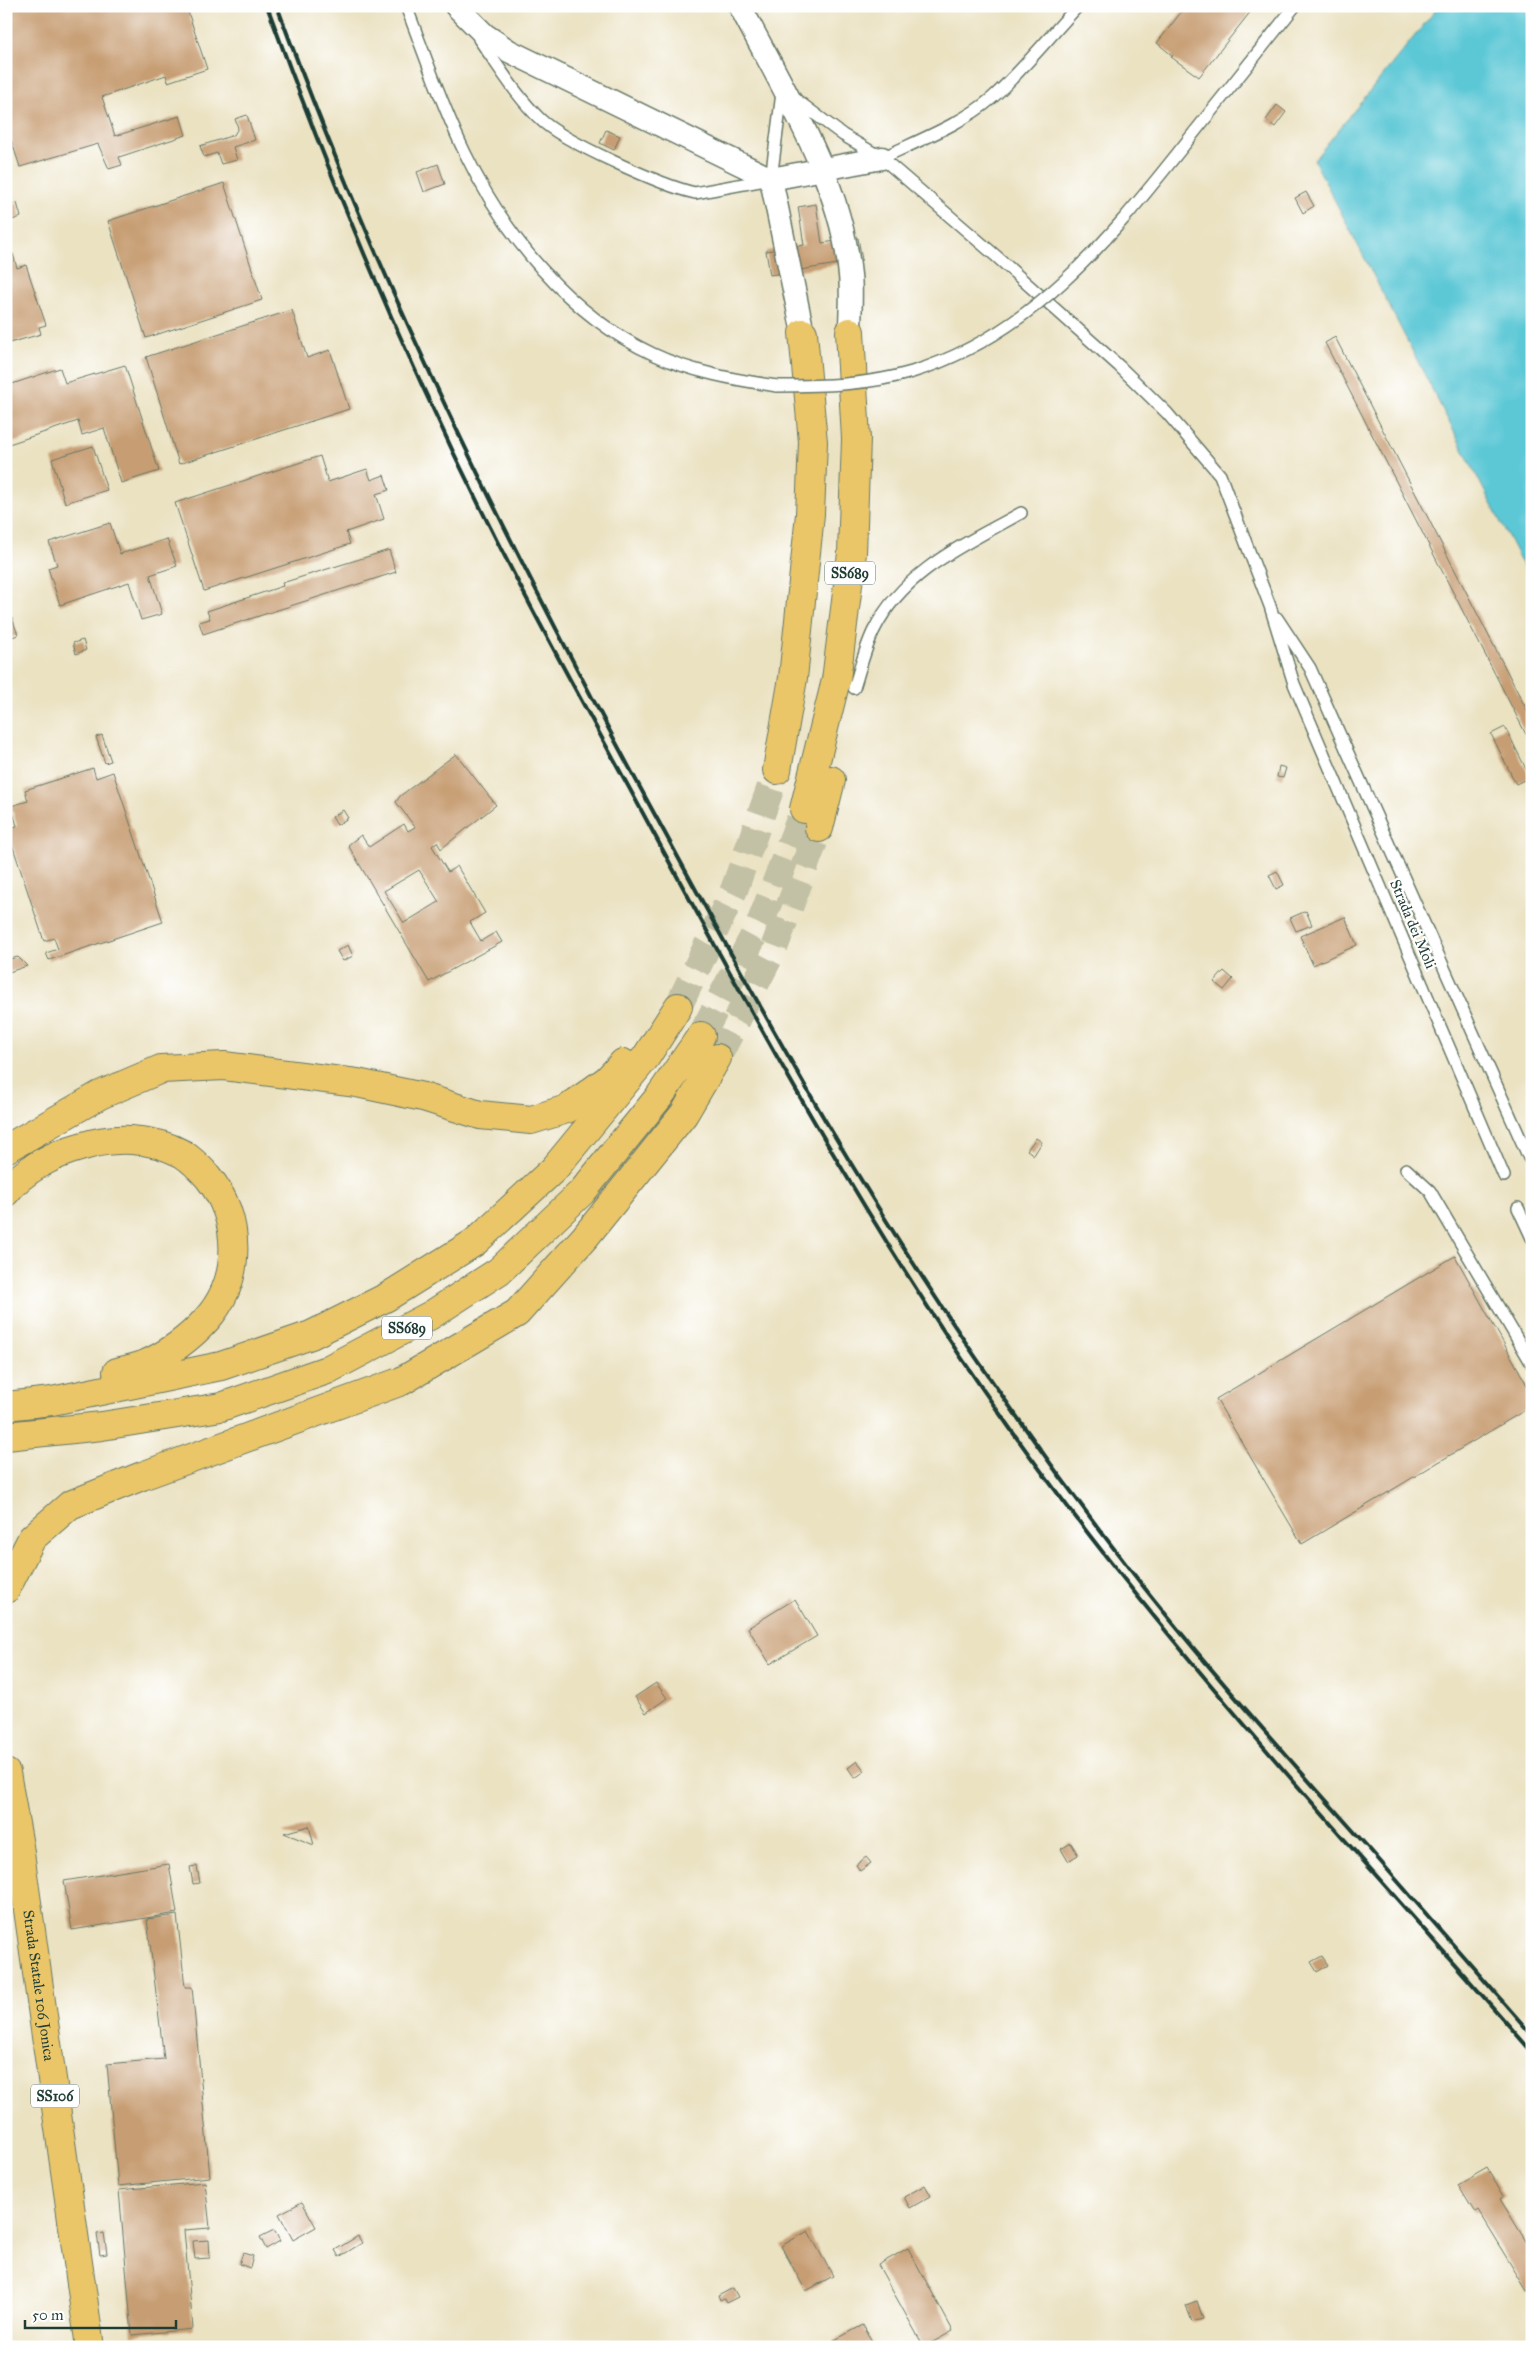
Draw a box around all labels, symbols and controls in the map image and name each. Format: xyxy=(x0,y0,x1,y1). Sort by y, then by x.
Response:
road number: SS689 xyxy=(825,562,875,584)
street label: Strada dei Moli xyxy=(1386,877,1440,971)
road number: SS689 xyxy=(382,1316,432,1340)
street label: Strada Statale 106 Jonica xyxy=(19,1909,58,2063)
road number: SS106 xyxy=(31,2084,79,2108)
scale bar xyxy=(25,2298,176,2330)
text: 50 m xyxy=(32,2306,64,2324)

